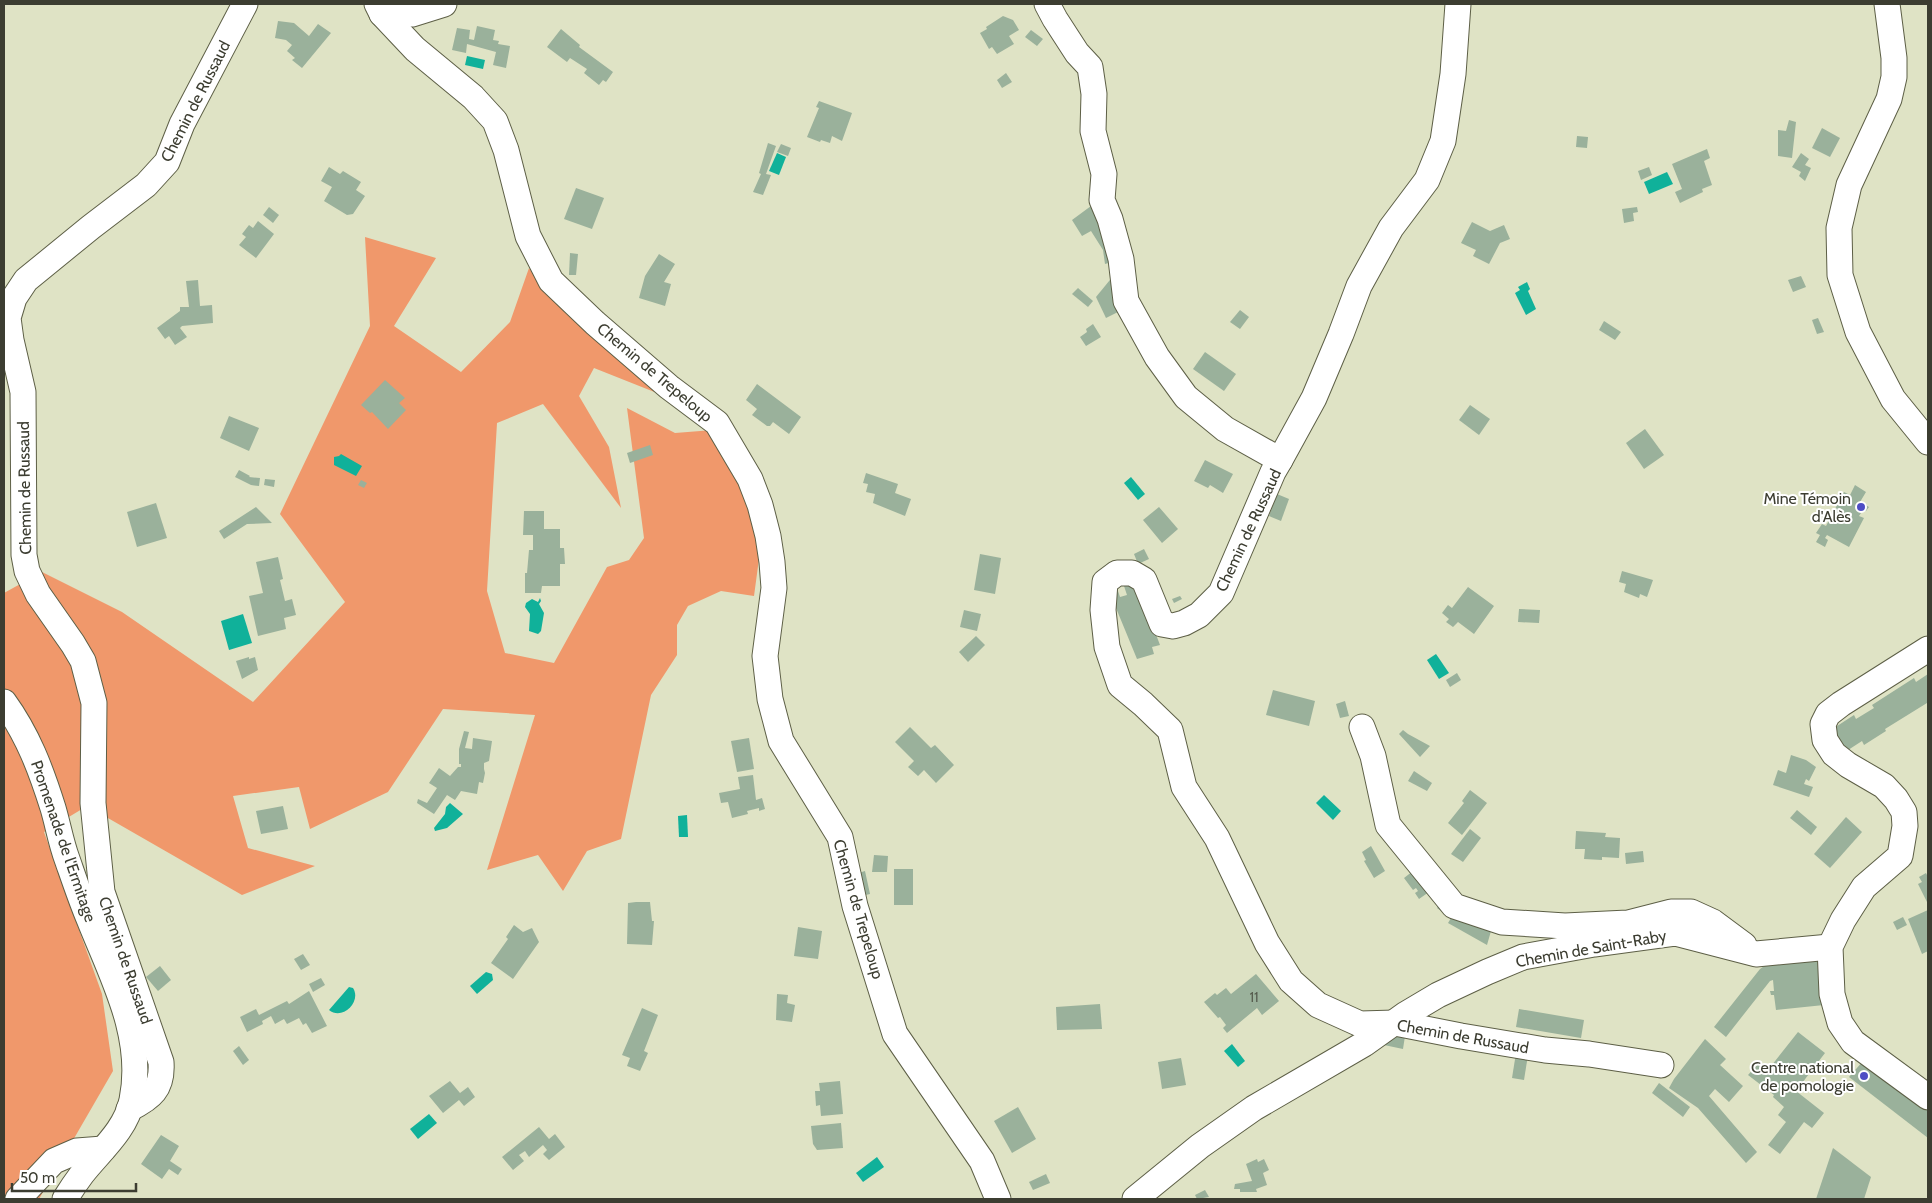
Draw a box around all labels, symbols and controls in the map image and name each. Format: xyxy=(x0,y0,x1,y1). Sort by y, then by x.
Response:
street label: Chemin de Russaud xyxy=(157,37,234,165)
street label: Chemin de Trepeloup xyxy=(593,319,716,426)
street label: Chemin de Russaud xyxy=(14,421,35,555)
street label: Chemin de Russaud xyxy=(1212,466,1285,595)
place label: Mine Témoin d'Alès xyxy=(1763,489,1851,526)
marker: Mine Témoin d'Alès xyxy=(1855,501,1867,513)
street label: Promenade de l'Ermitage xyxy=(27,758,100,924)
street label: Chemin de Trepeloup xyxy=(829,837,888,981)
street label: Chemin de Russaud xyxy=(95,894,156,1026)
street label: Chemin de Saint-Raby xyxy=(1514,926,1668,971)
house number: 11 xyxy=(1249,988,1259,1006)
street label: Chemin de Russaud xyxy=(1396,1016,1530,1057)
place label: Centre national de pomologie xyxy=(1751,1058,1854,1095)
marker: Centre national de pomologie xyxy=(1858,1070,1870,1082)
scale bar xyxy=(12,1160,136,1192)
text: 50 m xyxy=(20,1169,55,1187)

